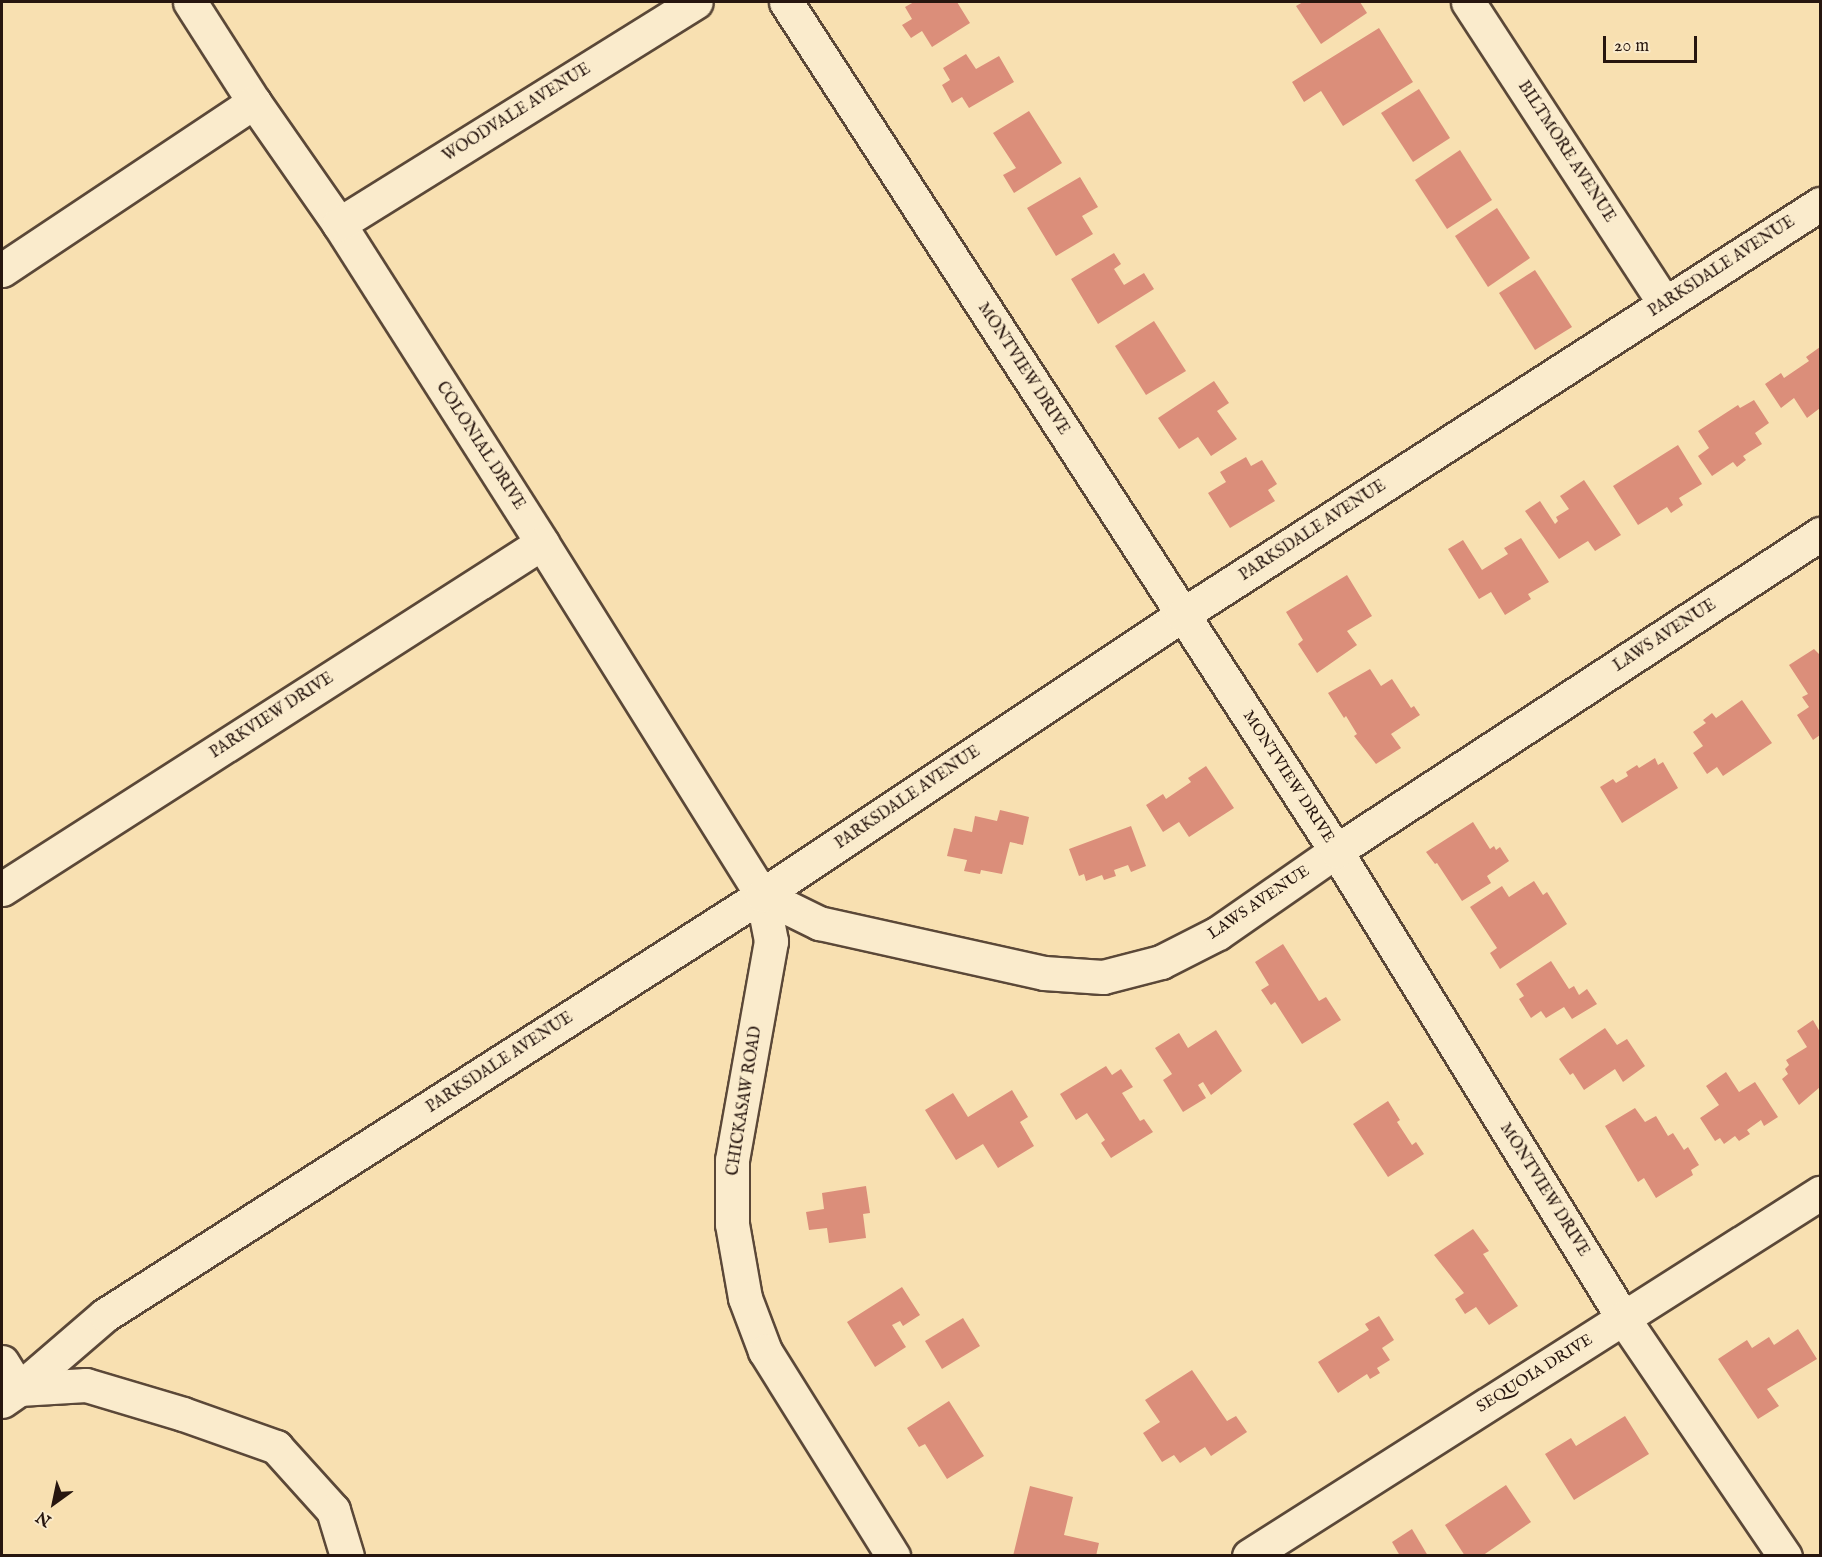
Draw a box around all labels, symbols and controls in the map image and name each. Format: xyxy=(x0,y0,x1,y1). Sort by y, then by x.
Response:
scale bar xyxy=(1606,24,1700,62)
text: 20 m xyxy=(1614,35,1649,58)
street label: WOODVALE AVENUE xyxy=(440,60,594,166)
street label: BILTMORE AVENUE xyxy=(1513,78,1619,226)
street label: PARKSDALE AVENUE xyxy=(1645,212,1799,322)
street label: MONTVIEW DRIVE xyxy=(973,299,1073,439)
street label: COLONIAL DRIVE xyxy=(432,379,528,513)
street label: PARKSDALE AVENUE xyxy=(1236,476,1390,586)
street label: LAWS AVENUE xyxy=(1610,596,1720,676)
street label: PARKVIEW DRIVE xyxy=(207,669,337,763)
street label: MONTVIEW DRIVE xyxy=(1238,707,1338,847)
street label: PARKSDALE AVENUE xyxy=(832,742,984,854)
street label: LAWS AVENUE xyxy=(1204,862,1314,944)
street label: PARKSDALE AVENUE xyxy=(423,1008,577,1118)
street label: CHICKASAW ROAD xyxy=(724,1025,766,1177)
street label: MONTVIEW DRIVE xyxy=(1495,1120,1593,1260)
street label: SEQUOIA DRIVE xyxy=(1474,1331,1596,1417)
north arrow xyxy=(24,1473,84,1533)
text: N xyxy=(33,1506,55,1530)

